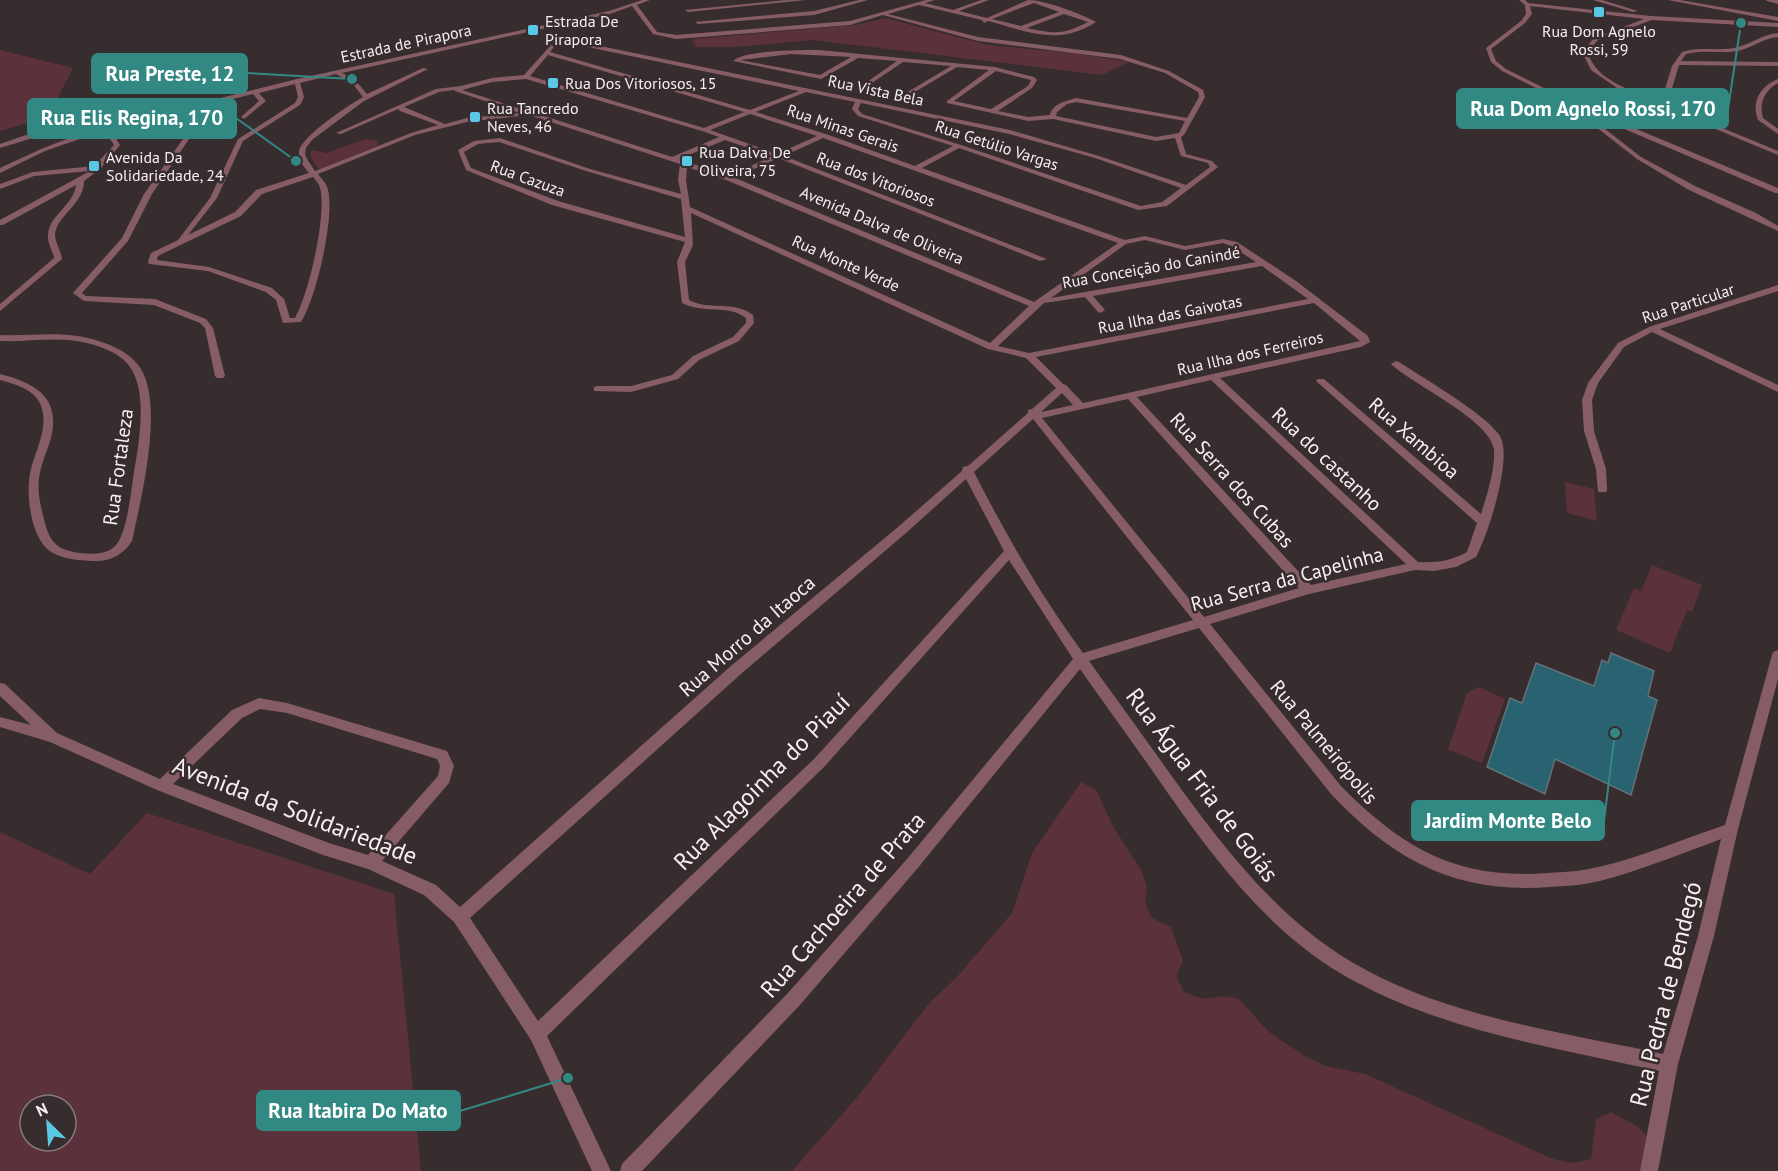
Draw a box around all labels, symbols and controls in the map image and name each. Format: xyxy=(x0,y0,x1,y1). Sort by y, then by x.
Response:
marker: Rua Dom Agnelo Rossi, 59 xyxy=(1592,5,1606,19)
place label: Estrada De Pirapora xyxy=(545,11,619,49)
street label: Estrada de Pirapora xyxy=(339,19,473,67)
place label: Rua Dom Agnelo Rossi, 59 xyxy=(1542,21,1656,59)
marker: Estrada De Pirapora xyxy=(526,23,540,37)
callout: Rua Preste, 12 xyxy=(92,54,247,93)
text: Rua Preste, 12 xyxy=(106,60,234,87)
street label: Rua Vista Bela xyxy=(826,70,926,110)
place label: Rua Dos Vitoriosos, 15 xyxy=(565,73,716,93)
marker: Rua Dos Vitoriosos, 15 xyxy=(546,76,560,90)
callout: Rua Dom Agnelo Rossi, 170 xyxy=(1457,89,1728,128)
text: Rua Dom Agnelo Rossi, 170 xyxy=(1470,95,1716,122)
place label: Rua Tancredo Neves, 46 xyxy=(487,98,579,136)
callout: Rua Elis Regina, 170 xyxy=(28,99,236,138)
street label: Rua Minas Gerais xyxy=(784,99,902,157)
text: Rua Elis Regina, 170 xyxy=(41,104,223,131)
marker: Rua Tancredo Neves, 46 xyxy=(468,110,482,124)
street label: Rua Getúlio Vargas xyxy=(933,116,1061,174)
place label: Rua Dalva De Oliveira, 75 xyxy=(699,142,791,180)
place label: Avenida Da Solidariedade, 24 xyxy=(106,147,224,185)
street label: Rua dos Vitoriosos xyxy=(814,147,938,211)
marker: Rua Dalva De Oliveira, 75 xyxy=(680,154,694,168)
street label: Rua Cazuza xyxy=(488,155,568,201)
marker: Avenida Da Solidariedade, 24 xyxy=(87,159,101,173)
street label: Avenida Dalva de Oliveira xyxy=(797,181,967,269)
street label: Rua Monte Verde xyxy=(789,230,903,296)
street label: Rua Conceição do Canindé xyxy=(1061,242,1241,292)
street label: Rua Particular xyxy=(1639,278,1737,327)
street label: Rua Ilha das Gaivotas xyxy=(1096,290,1244,338)
street label: Rua Ilha dos Ferreiros xyxy=(1175,326,1325,380)
street label: Rua Xambioa xyxy=(1363,391,1465,485)
street label: Rua do castanho xyxy=(1266,401,1388,517)
street label: Rua Fortaleza xyxy=(97,407,139,527)
street label: Rua Serra dos Cubas xyxy=(1164,407,1300,553)
street label: Rua Serra da Capelinha xyxy=(1188,541,1386,617)
street label: Rua Morro da Itaoca xyxy=(674,570,820,702)
street label: Rua Palmeirópolis xyxy=(1264,674,1384,810)
street label: Rua Água Fria de Goiás xyxy=(1119,681,1286,888)
street label: Rua Alagoinha do Piauí xyxy=(667,687,857,877)
street label: Avenida da Solidariedade xyxy=(169,750,422,871)
callout: Jardim Monte Belo xyxy=(1412,801,1604,840)
street label: Rua Cachoeira de Prata xyxy=(753,805,932,1004)
text: Jardim Monte Belo xyxy=(1423,807,1592,834)
street label: Rua Pedra de Bendegó xyxy=(1623,878,1708,1110)
callout: Rua Itabira Do Mato xyxy=(257,1091,460,1130)
north arrow xyxy=(18,1093,78,1153)
text: Rua Itabira Do Mato xyxy=(268,1097,448,1124)
text: N xyxy=(33,1098,51,1121)

